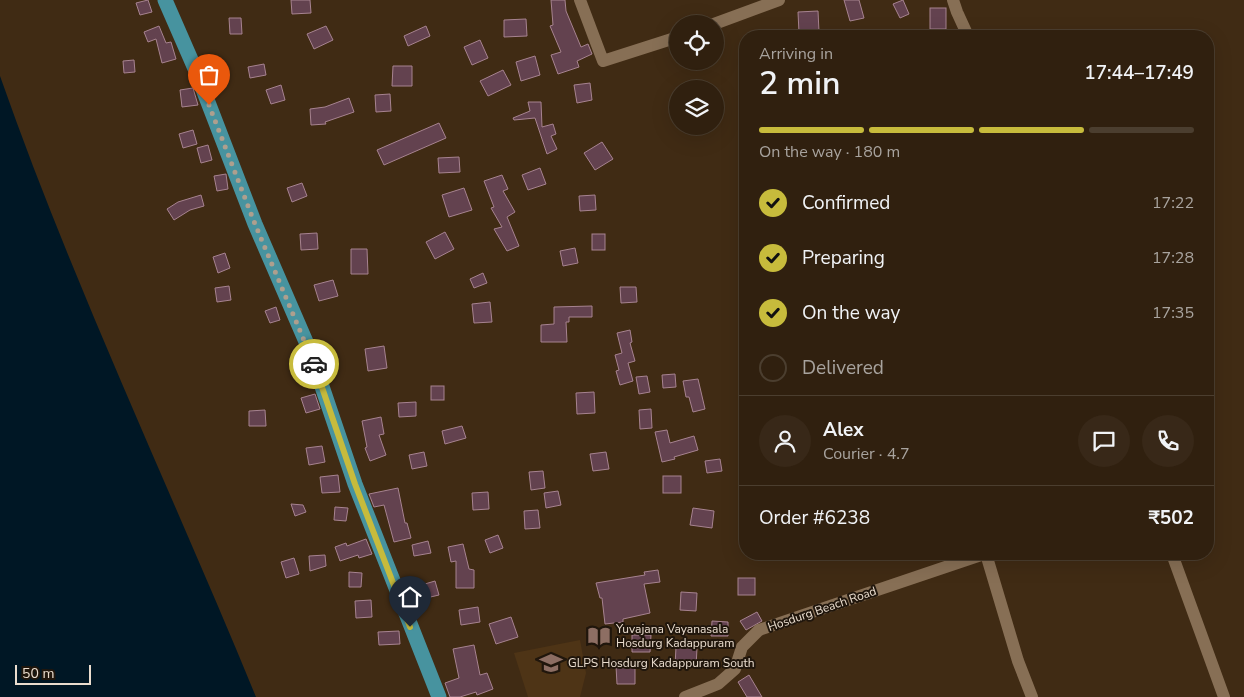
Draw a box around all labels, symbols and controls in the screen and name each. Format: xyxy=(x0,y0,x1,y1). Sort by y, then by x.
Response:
map controls xyxy=(669,15,724,135)
button: locate xyxy=(669,15,724,70)
text: Arriving in xyxy=(759,43,833,65)
pin xyxy=(188,54,230,105)
text: 17:44–17:49 xyxy=(1084,60,1194,86)
icon: bag xyxy=(195,61,223,89)
text: 2 min xyxy=(759,62,841,105)
button: layers xyxy=(669,80,724,135)
text: On the way · 180 m xyxy=(759,141,900,163)
icon: check xyxy=(759,189,787,217)
text: Confirmed xyxy=(802,190,890,216)
text: 17:22 xyxy=(1152,192,1194,214)
icon: check xyxy=(759,244,787,272)
text: Preparing xyxy=(802,245,885,271)
text: 17:28 xyxy=(1152,247,1194,269)
icon: check xyxy=(759,299,787,327)
text: On the way xyxy=(802,300,900,326)
text: 17:35 xyxy=(1152,302,1194,324)
courier xyxy=(289,339,339,389)
icon: car xyxy=(300,350,328,378)
text: Delivered xyxy=(802,355,884,381)
button: person xyxy=(759,415,811,467)
button: chat xyxy=(1078,415,1130,467)
button: phone xyxy=(1142,415,1194,467)
text: Alex xyxy=(823,417,864,443)
text: Courier · 4.7 xyxy=(823,443,909,465)
text: Order #6238 xyxy=(759,505,870,531)
text: ₹502 xyxy=(1148,505,1194,531)
pin xyxy=(389,576,431,627)
icon: home xyxy=(396,583,424,611)
street label: Hosdurg Beach Road xyxy=(766,583,878,635)
place label: Yuvajana Vayanasala Hosdurg Kadappuram xyxy=(615,621,734,651)
library icon: Yuvajana Vayanasala Hosdurg Kadappuram xyxy=(586,623,612,649)
school or university icon: GLPS Hosdurg Kadappuram South xyxy=(538,650,564,676)
place label: GLPS Hosdurg Kadappuram South xyxy=(568,655,755,671)
scale bar xyxy=(15,662,91,685)
text: 50 m xyxy=(22,664,54,683)

